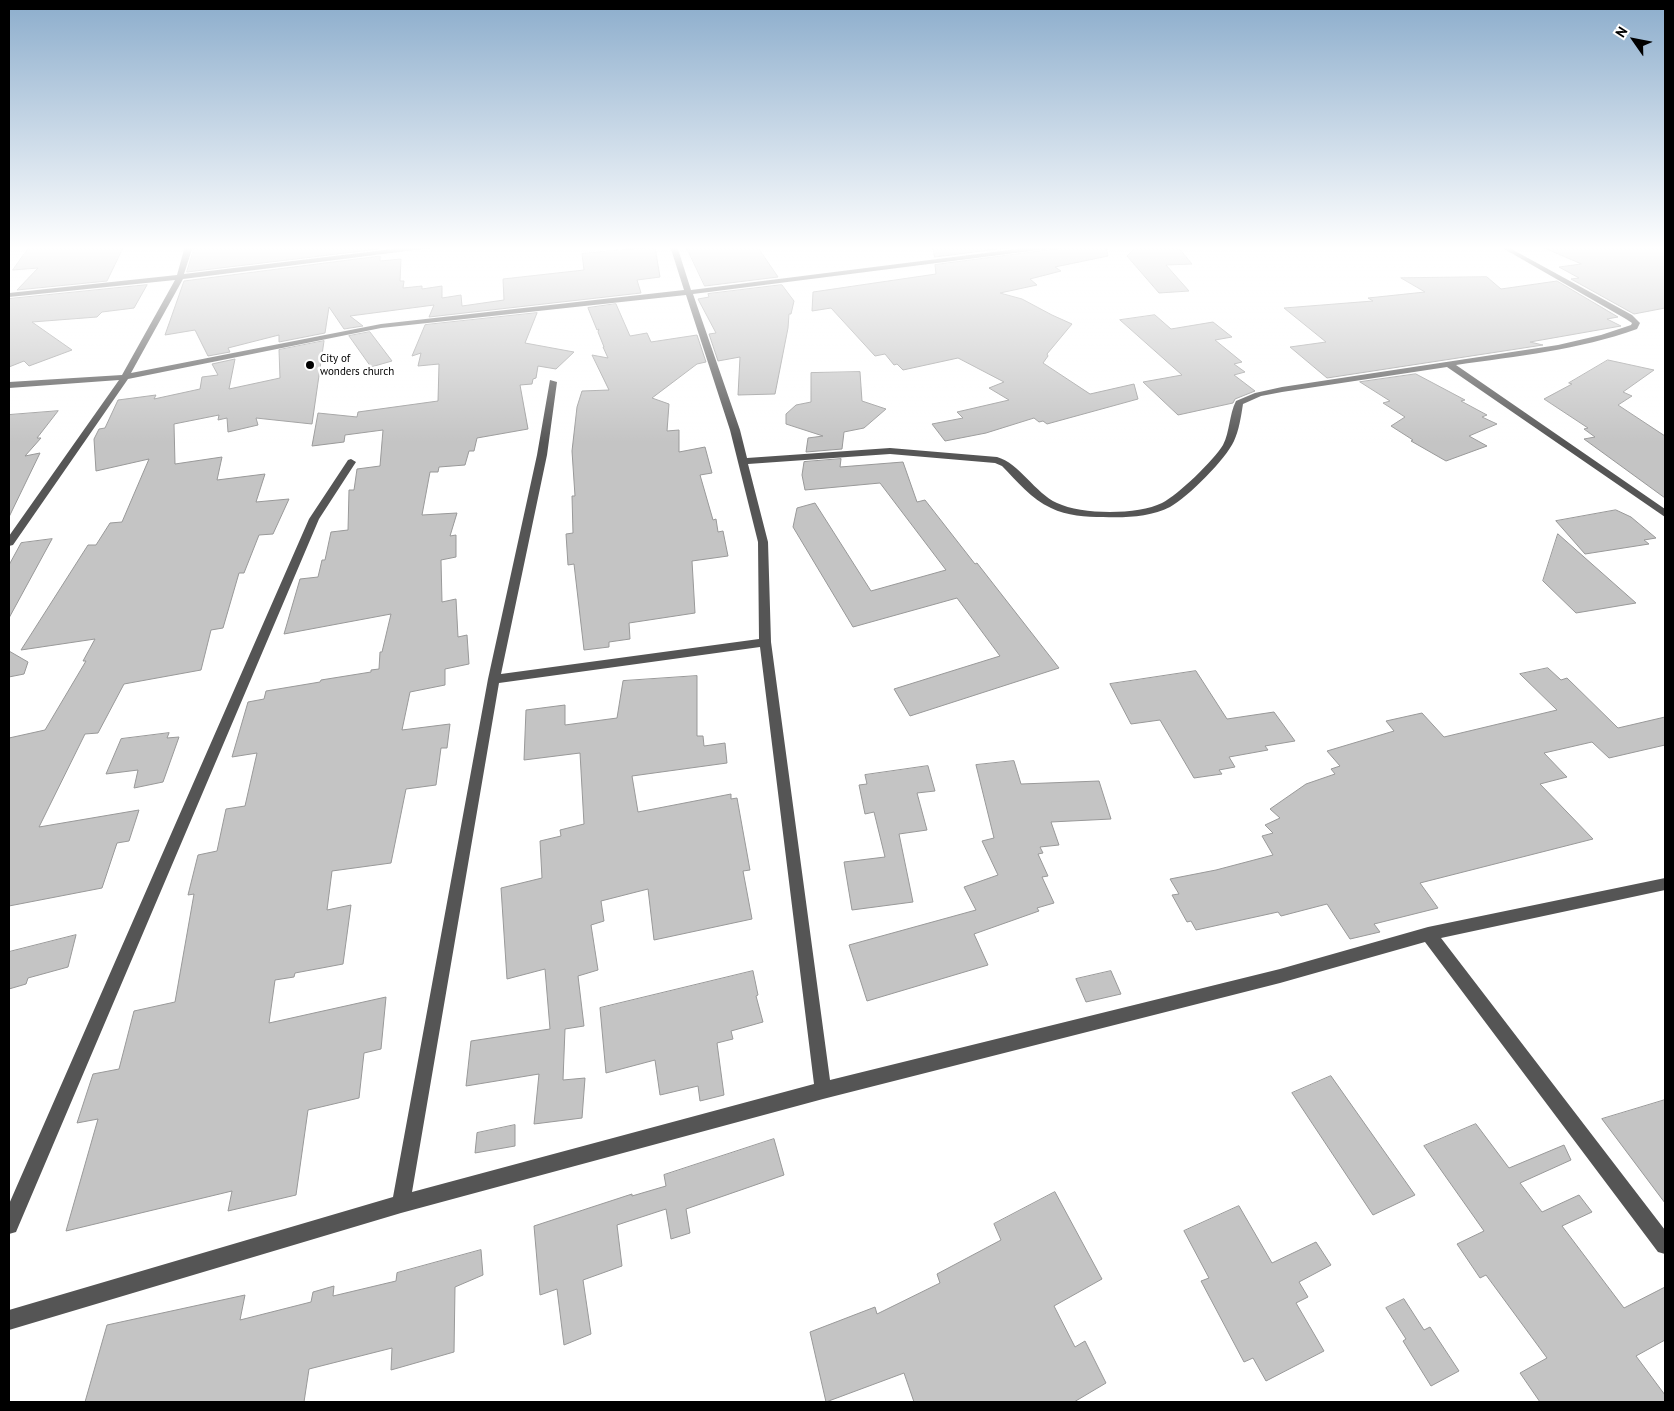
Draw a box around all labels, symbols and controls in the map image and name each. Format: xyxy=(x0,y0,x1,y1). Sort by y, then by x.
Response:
north arrow xyxy=(1609,15,1659,65)
text: N xyxy=(1611,23,1631,41)
place label: City of wonders church xyxy=(320,352,394,378)
marker: City of wonders church xyxy=(304,359,316,371)

